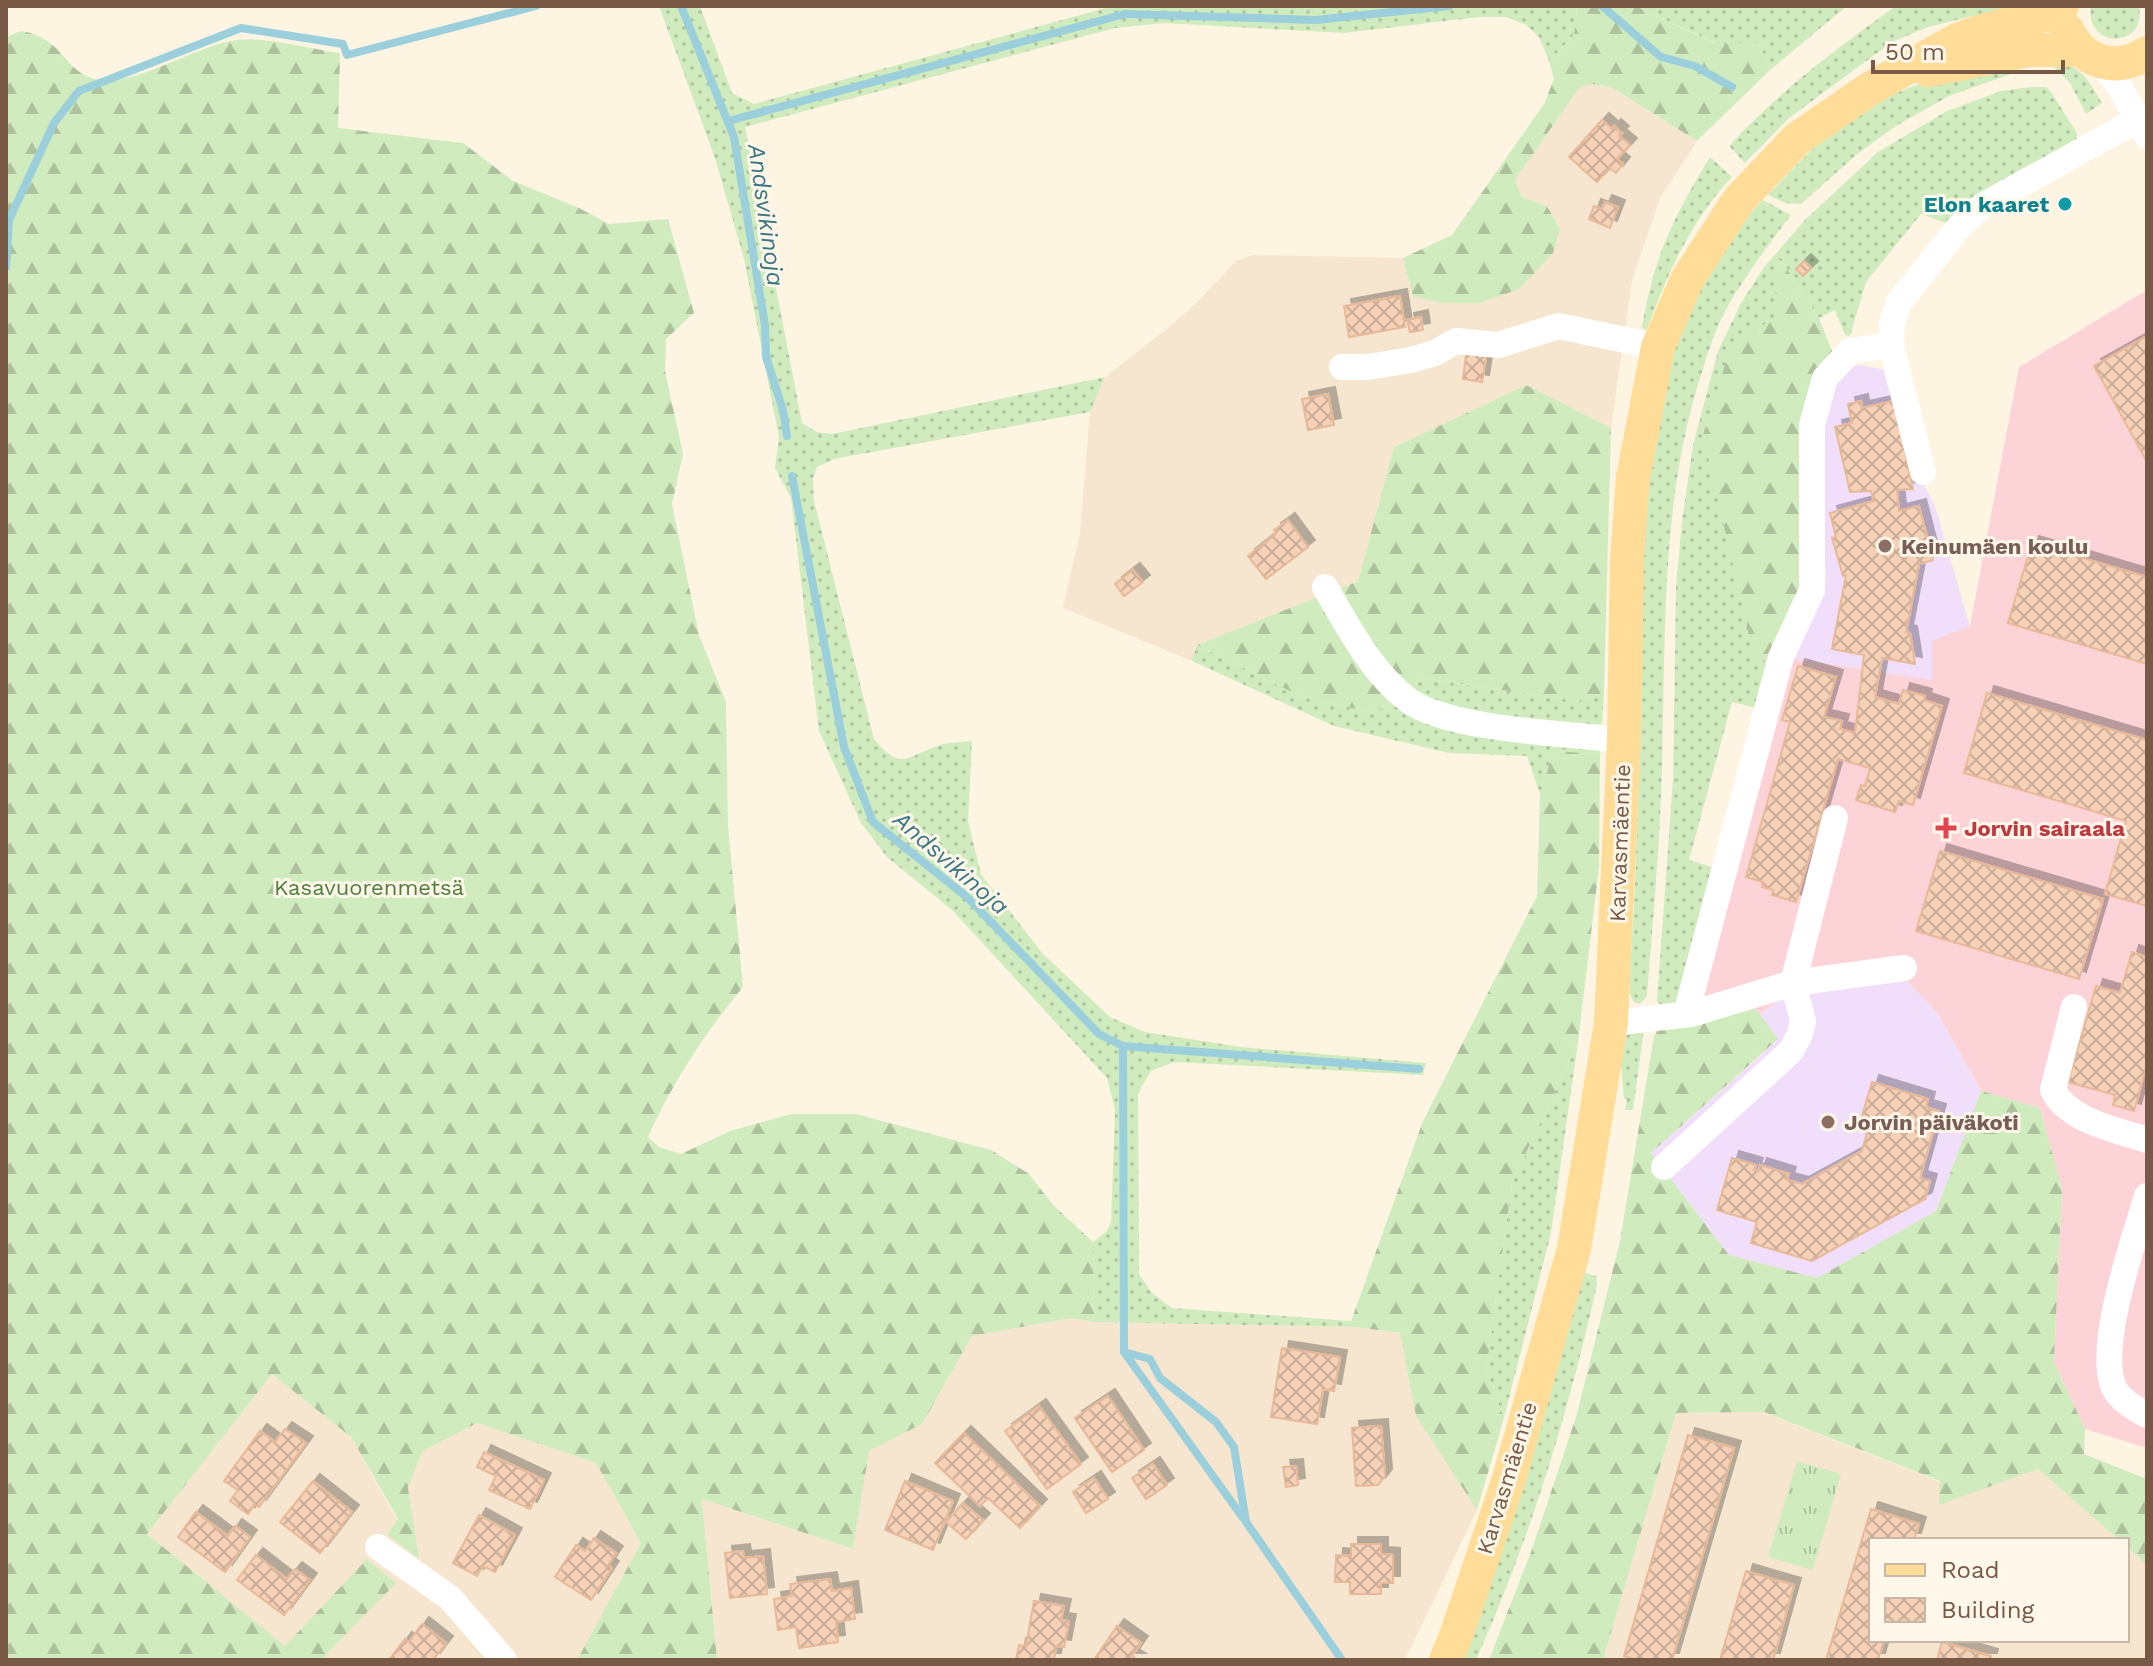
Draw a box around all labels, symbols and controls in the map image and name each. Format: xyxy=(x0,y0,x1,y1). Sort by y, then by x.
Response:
scale bar xyxy=(1873,24,2063,74)
text: 50 m xyxy=(1885,38,1945,66)
water label: Andsvikinoja xyxy=(742,141,790,288)
place label: Elon kaaret xyxy=(1924,192,2049,217)
marker: Elon kaaret xyxy=(2056,195,2074,213)
place label: Keinumäen koulu xyxy=(1901,534,2088,559)
marker: Keinumäen koulu xyxy=(1876,537,1894,555)
street label: Karvasmäentie xyxy=(1605,764,1635,922)
water label: Andsvikinoja xyxy=(887,805,1014,921)
place label: Jorvin sairaala xyxy=(1964,816,2125,841)
marker: Jorvin sairaala xyxy=(1935,817,1957,839)
park label: Kasavuorenmetsä xyxy=(274,875,464,900)
place label: Jorvin päiväkoti xyxy=(1844,1110,2019,1135)
marker: Jorvin päiväkoti xyxy=(1819,1113,1837,1131)
street label: Karvasmäentie xyxy=(1472,1399,1542,1557)
legend xyxy=(1869,1538,2129,1642)
text: Road xyxy=(1941,1556,2000,1584)
text: Building xyxy=(1941,1596,2034,1624)

